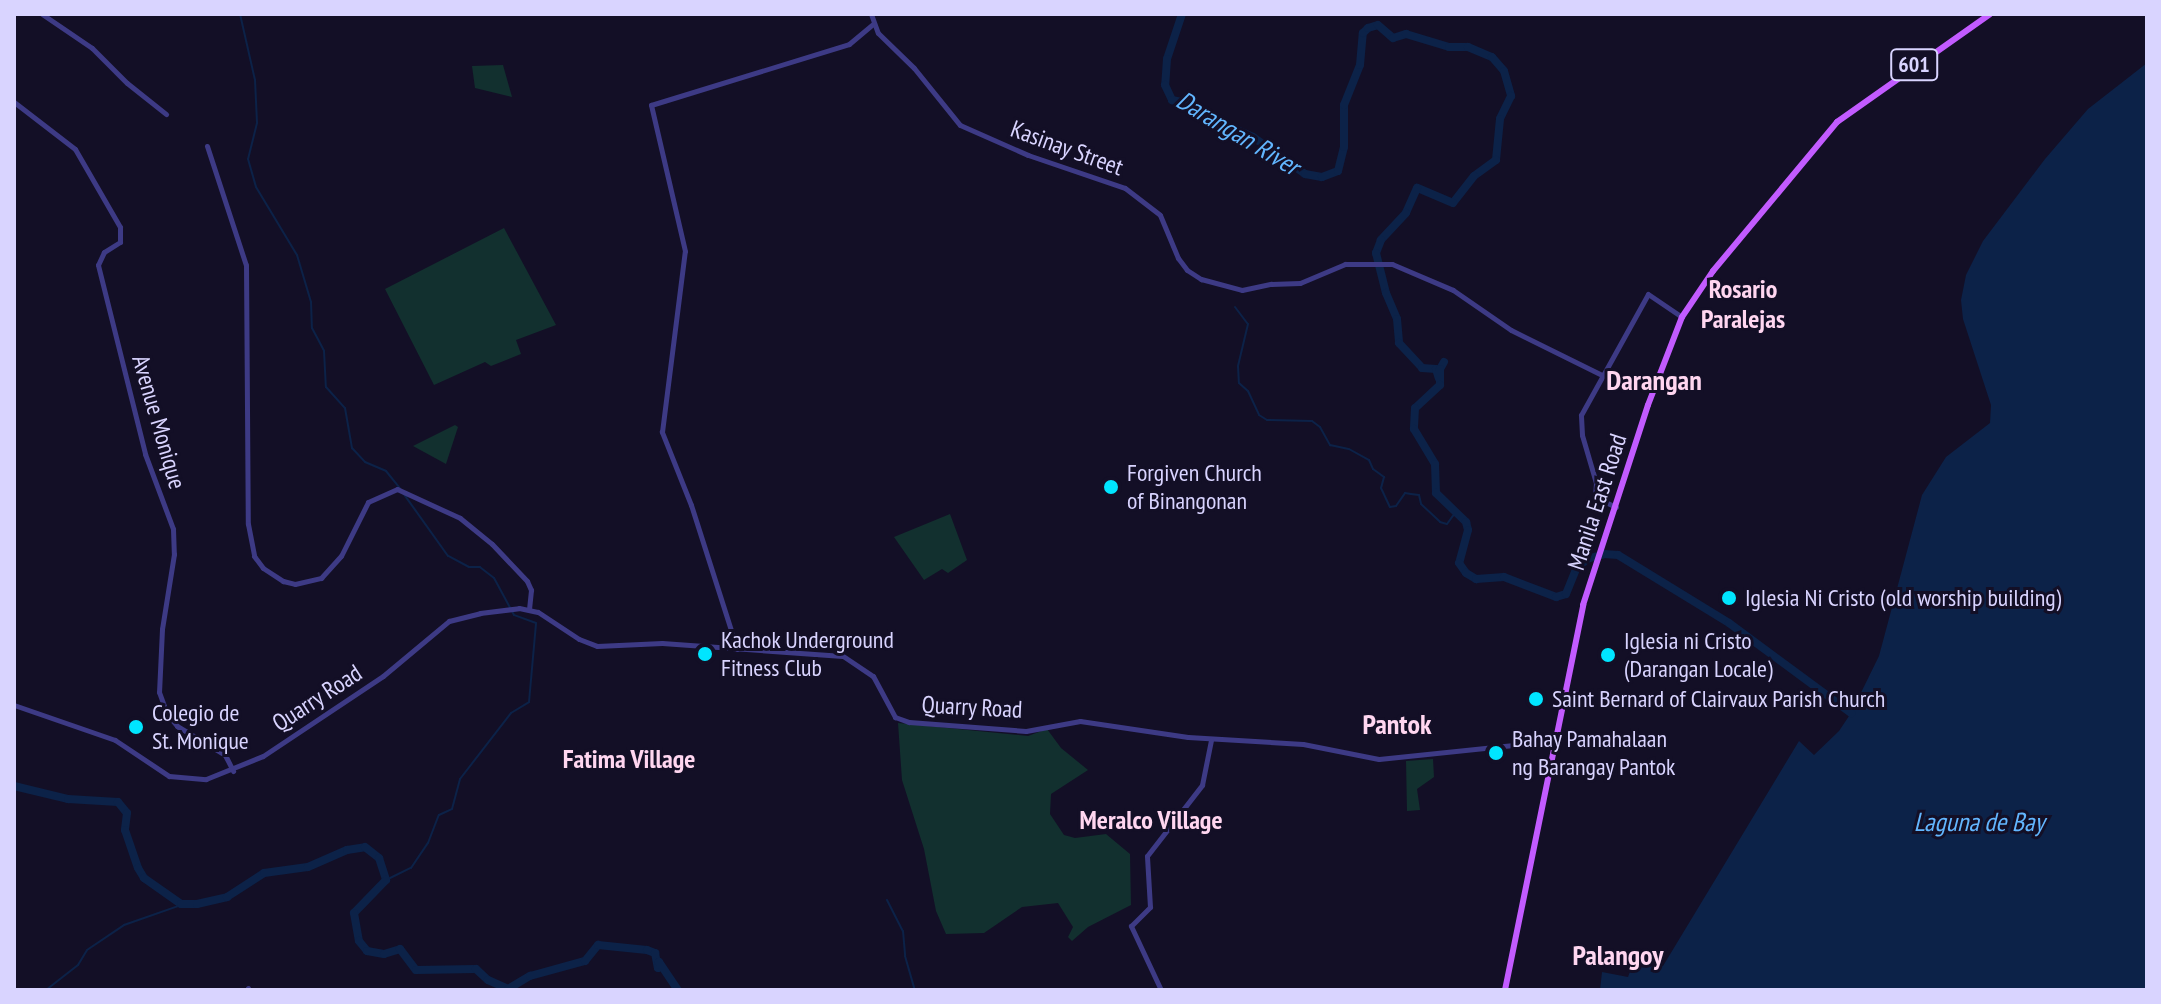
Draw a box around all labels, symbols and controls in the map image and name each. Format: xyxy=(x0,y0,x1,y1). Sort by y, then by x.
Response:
road number: 601 xyxy=(1890,47,1938,83)
water label: Darangan River xyxy=(1171,84,1305,182)
street label: Kasinay Street xyxy=(1007,114,1127,182)
district label: Rosario Paralejas xyxy=(1701,273,1785,334)
street label: Avenue Monique xyxy=(126,352,192,492)
district label: Darangan xyxy=(1606,363,1702,397)
street label: Manila East Road xyxy=(1561,430,1633,574)
place label: Forgiven Church of Binangonan xyxy=(1127,459,1262,515)
marker: Forgiven Church of Binangonan xyxy=(1102,478,1120,496)
place label: Iglesia Ni Cristo (old worship building) xyxy=(1745,584,2061,612)
marker: Iglesia Ni Cristo (old worship building) xyxy=(1720,589,1738,607)
place label: Kachok Underground Fitness Club xyxy=(721,626,894,682)
place label: Iglesia ni Cristo (Darangan Locale) xyxy=(1624,627,1773,683)
marker: Kachok Underground Fitness Club xyxy=(696,645,714,663)
marker: Iglesia ni Cristo (Darangan Locale) xyxy=(1599,646,1617,664)
street label: Quarry Road xyxy=(267,658,367,738)
place label: Saint Bernard of Clairvaux Parish Church xyxy=(1552,685,1886,713)
street label: Quarry Road xyxy=(921,690,1023,724)
marker: Saint Bernard of Clairvaux Parish Church xyxy=(1527,690,1545,708)
place label: Colegio de St. Monique xyxy=(152,699,250,755)
district label: Pantok xyxy=(1363,707,1431,741)
marker: Colegio de St. Monique xyxy=(127,718,145,736)
place label: Bahay Pamahalaan ng Barangay Pantok xyxy=(1512,725,1676,781)
district label: Fatima Village xyxy=(562,743,696,775)
marker: Bahay Pamahalaan ng Barangay Pantok xyxy=(1487,744,1505,762)
district label: Meralco Village xyxy=(1079,804,1223,836)
water label: Laguna de Bay xyxy=(1914,806,2044,838)
district label: Palangoy xyxy=(1573,938,1663,972)

